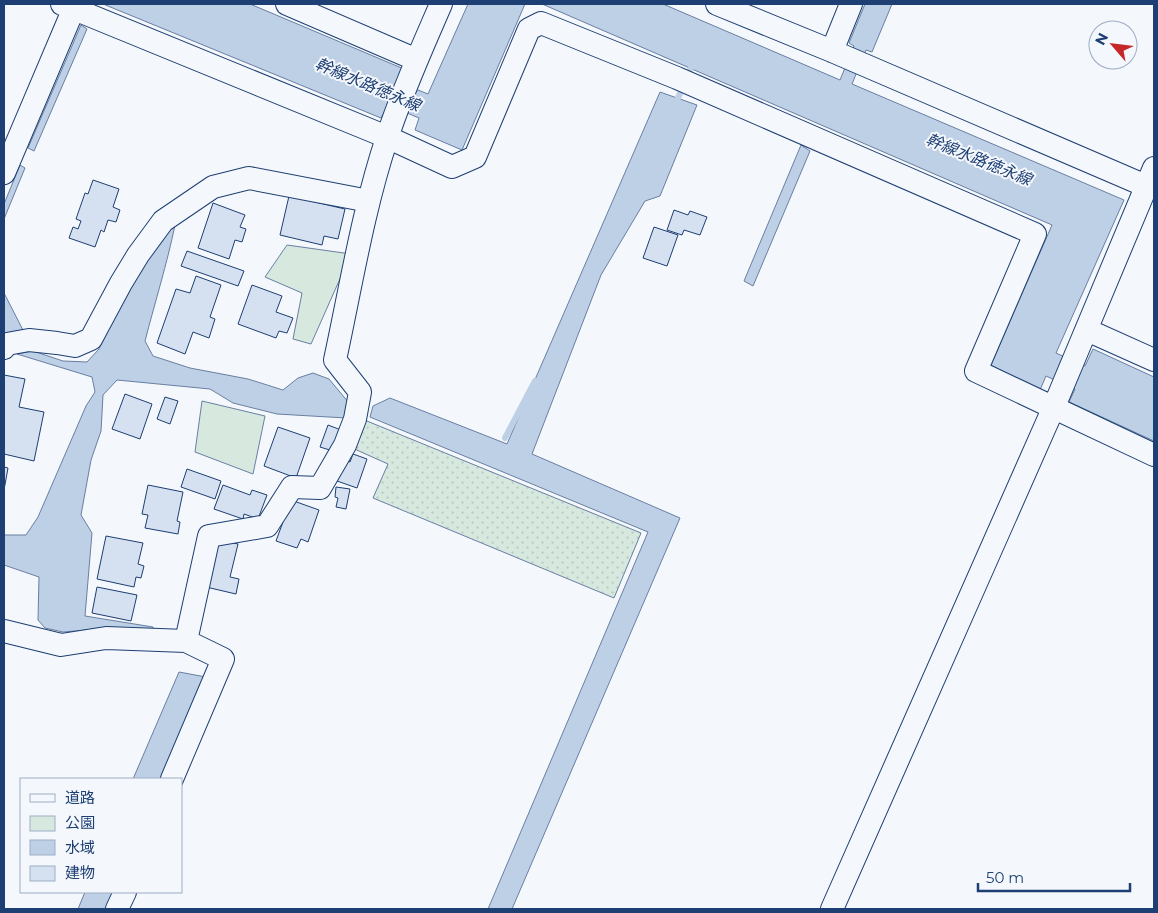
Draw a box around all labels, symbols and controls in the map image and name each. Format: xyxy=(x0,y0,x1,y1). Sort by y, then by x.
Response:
north arrow xyxy=(1088,20,1138,70)
text: N xyxy=(1091,30,1112,48)
water label: 幹線水路徳永線 xyxy=(313,54,425,116)
water label: 幹線水路徳永線 xyxy=(923,130,1036,190)
legend xyxy=(20,778,182,893)
text: 道路 xyxy=(65,788,95,807)
text: 公園 xyxy=(65,813,95,832)
text: 水域 xyxy=(65,838,95,857)
scale bar xyxy=(978,860,1130,892)
text: 建物 xyxy=(65,863,95,882)
text: 50 m xyxy=(986,868,1024,887)

